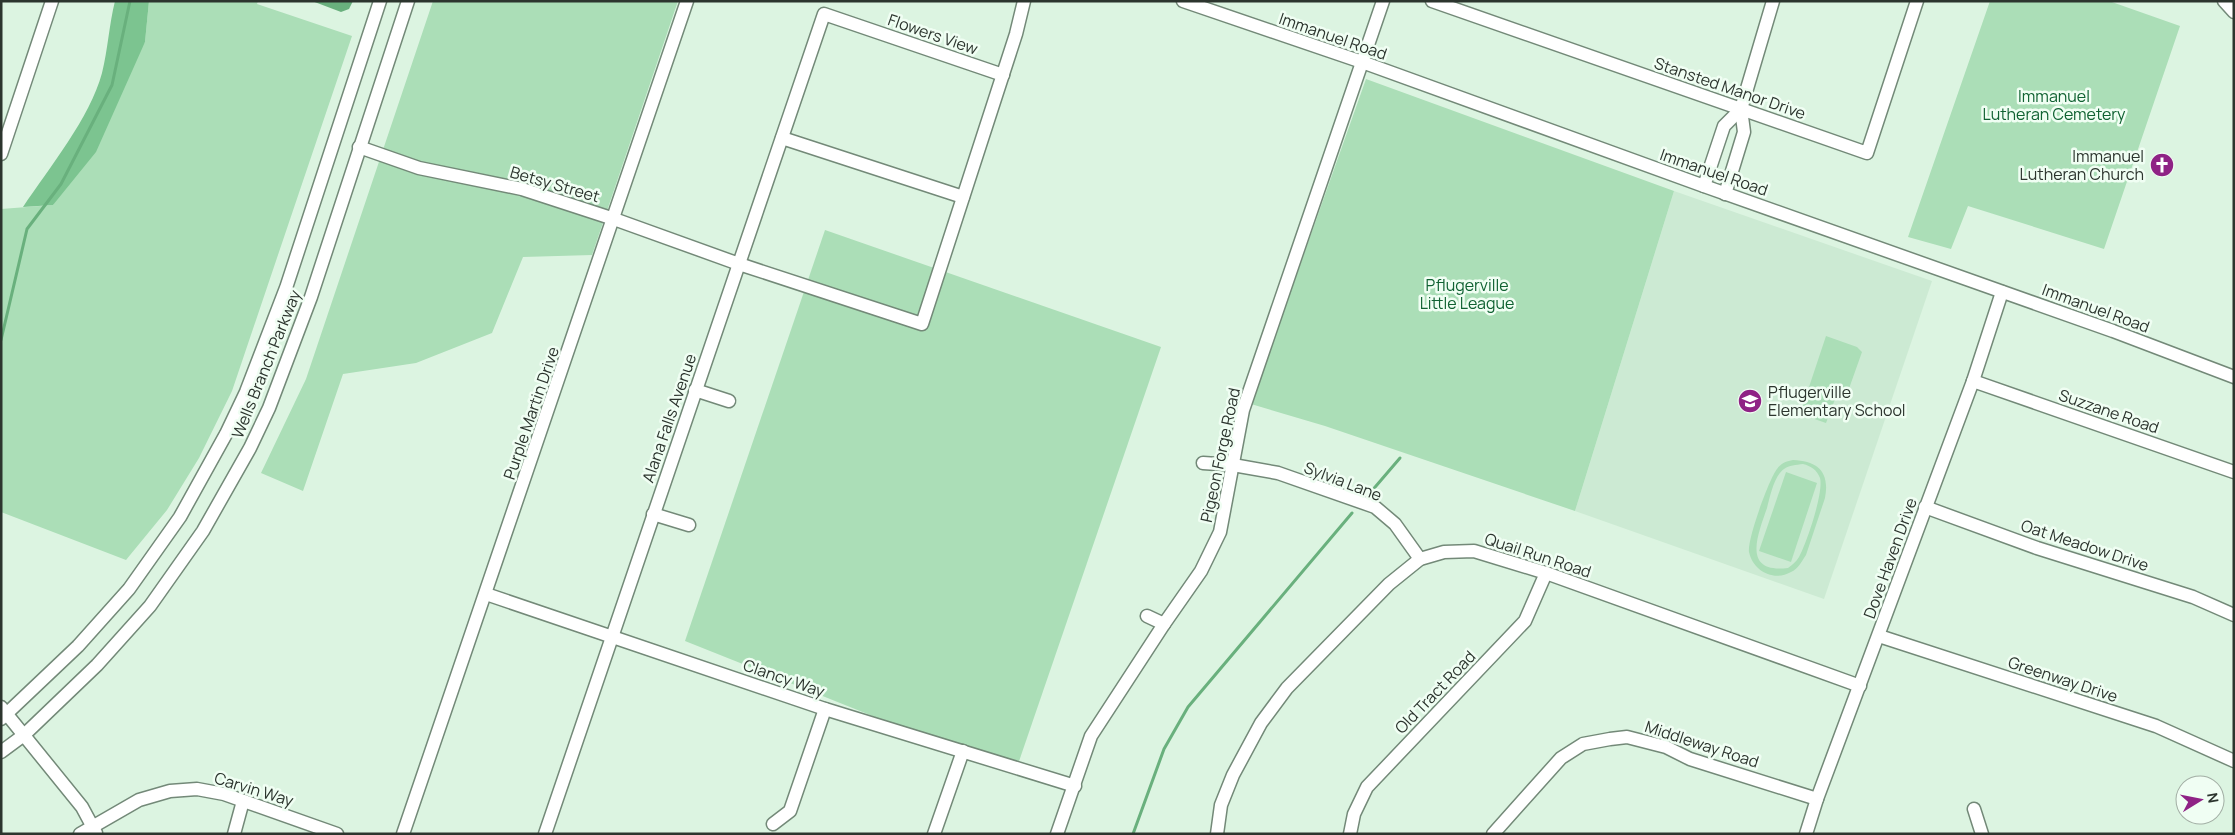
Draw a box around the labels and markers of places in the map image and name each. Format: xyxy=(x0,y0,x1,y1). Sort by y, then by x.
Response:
place label: Immanuel Lutheran Church xyxy=(2020,145,2144,185)
church icon: Immanuel Lutheran Church xyxy=(2149,152,2175,178)
place label: Pflugerville Elementary School xyxy=(1768,381,1906,421)
school or university icon: Pflugerville Elementary School xyxy=(1737,388,1763,414)

